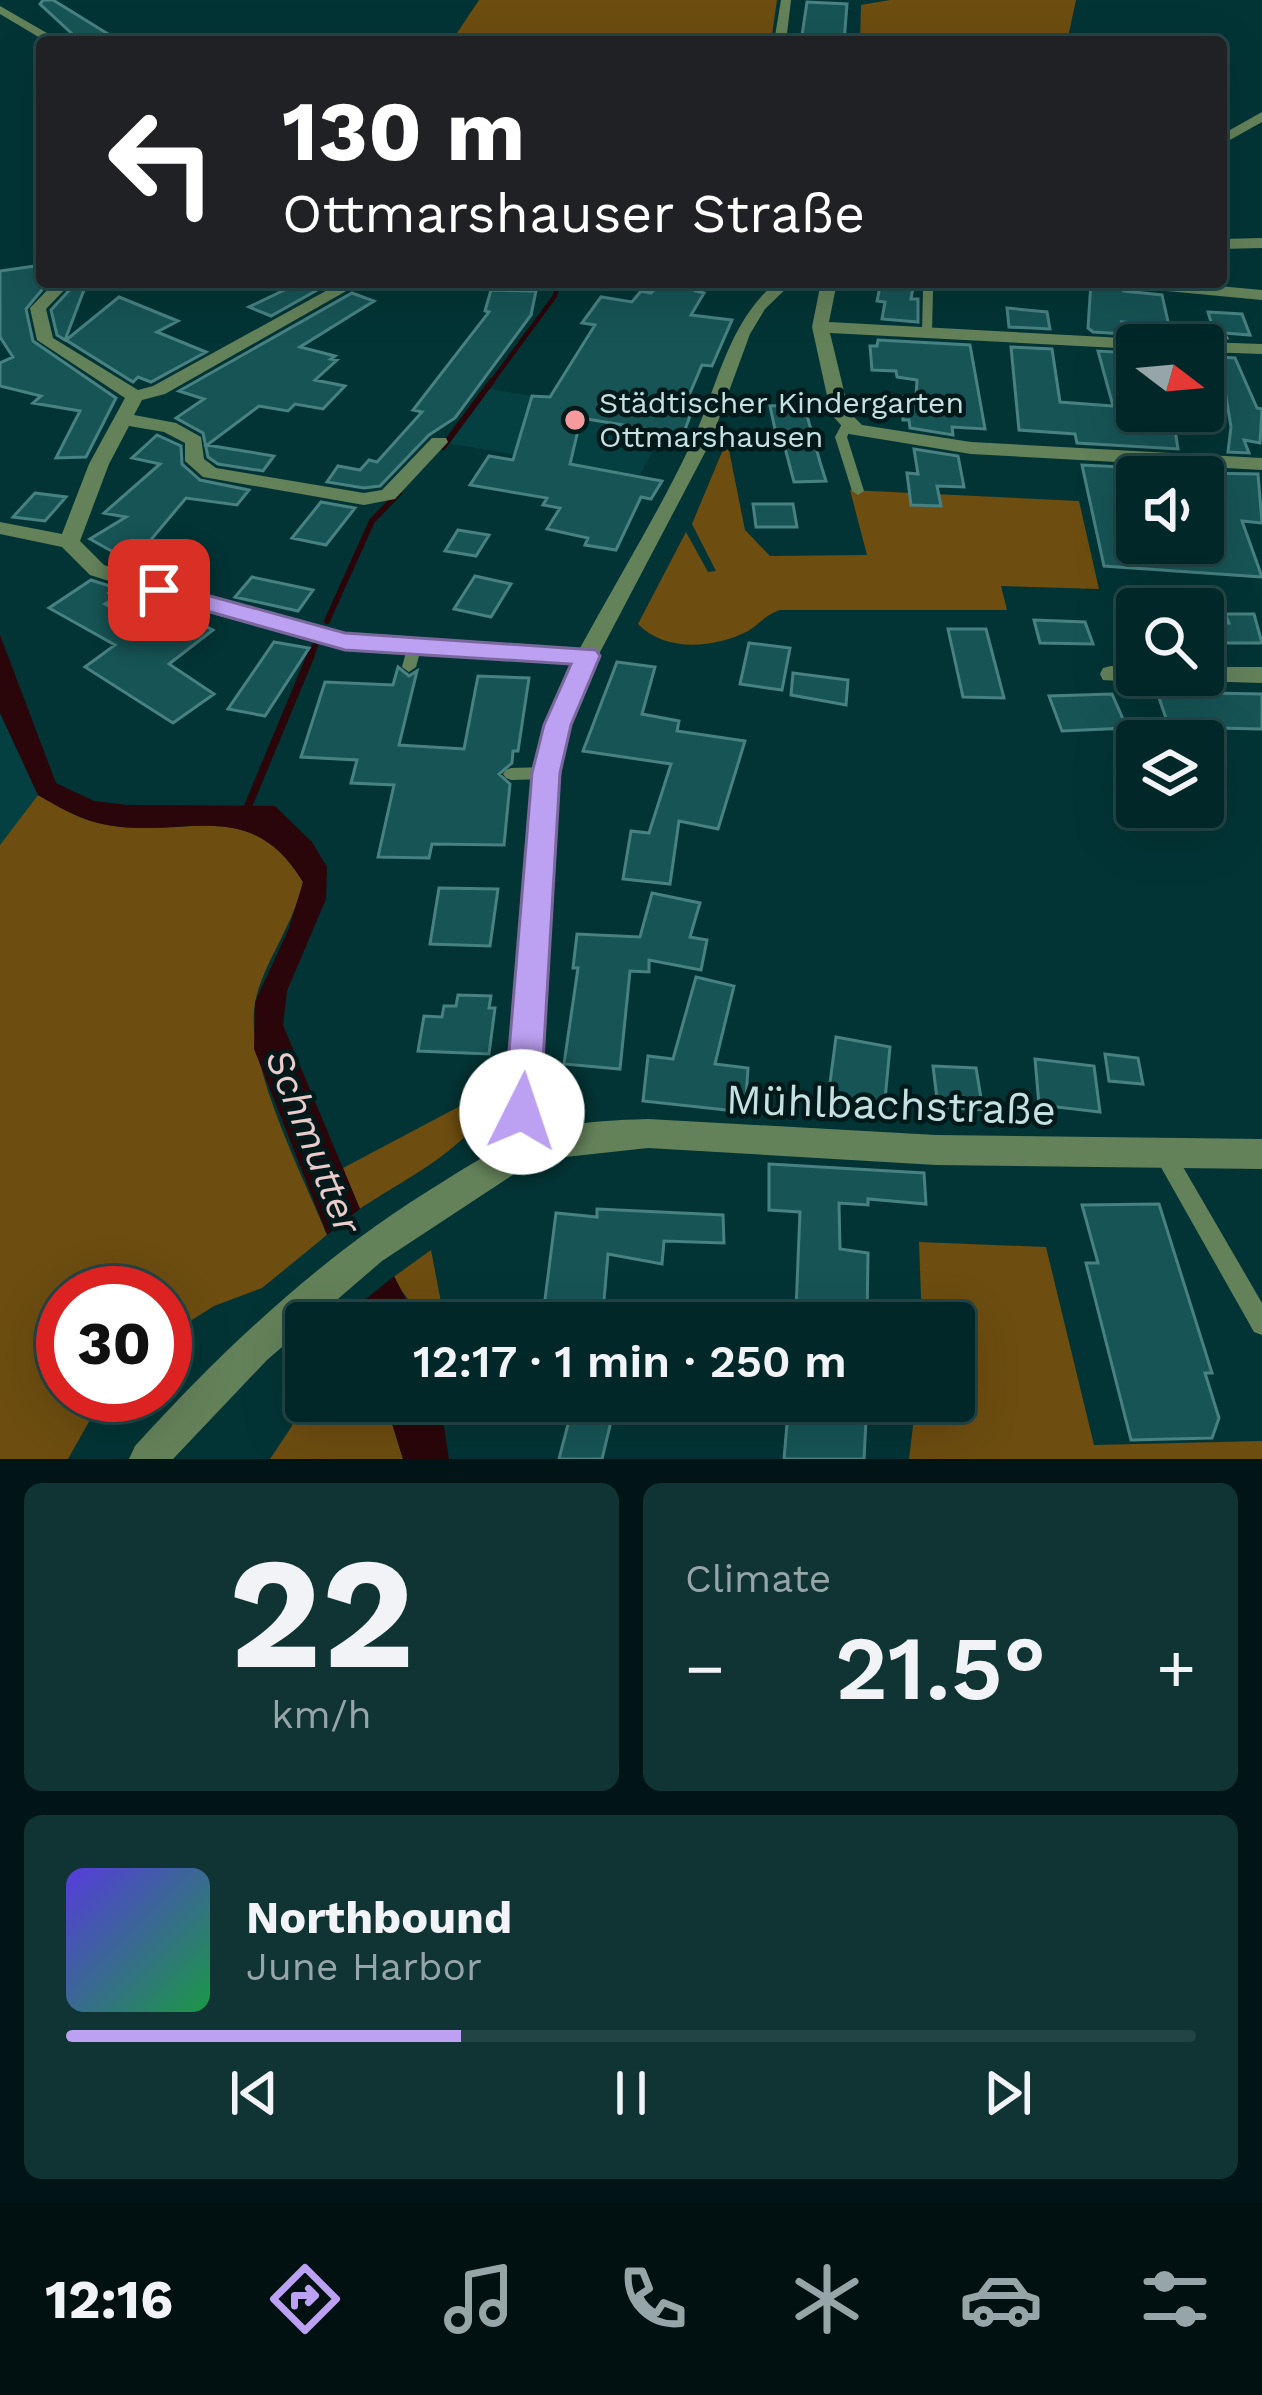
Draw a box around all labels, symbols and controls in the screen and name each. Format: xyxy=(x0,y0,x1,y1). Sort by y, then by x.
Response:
text: 130 m xyxy=(282,82,525,180)
icon: left xyxy=(84,84,240,240)
text: Ottmarshauser Straße xyxy=(282,182,865,245)
north arrow xyxy=(1116,324,1224,432)
map controls xyxy=(1116,324,1224,828)
place label: Städtischer Kindergarten Ottmarshausen xyxy=(599,385,964,454)
marker: Städtischer Kindergarten Ottmarshausen xyxy=(562,407,588,433)
button: sound xyxy=(1116,456,1224,564)
pin xyxy=(108,539,210,641)
icon: arrive xyxy=(126,557,192,623)
button: search xyxy=(1116,588,1224,696)
button: layers xyxy=(1116,720,1224,828)
water label: Schmutter xyxy=(256,1042,372,1242)
position arrow xyxy=(459,1049,585,1175)
street label: Mühlbachstraße xyxy=(725,1074,1057,1135)
speed limit sign: 30 xyxy=(36,1266,192,1422)
text: 12:17 · 1 min · 250 m xyxy=(413,1335,847,1388)
text: 22 xyxy=(229,1522,414,1705)
text: Climate xyxy=(685,1556,831,1601)
text: 21.5° xyxy=(835,1615,1046,1721)
text: − xyxy=(685,1630,725,1707)
text: + xyxy=(1156,1630,1196,1707)
text: km/h xyxy=(271,1692,372,1737)
text: Northbound xyxy=(246,1891,512,1944)
text: June Harbor xyxy=(246,1944,482,1989)
icon: previous xyxy=(221,2060,287,2126)
icon: pause xyxy=(598,2060,664,2126)
icon: next xyxy=(975,2060,1041,2126)
icon: directions xyxy=(263,2257,347,2341)
icon: music xyxy=(437,2257,521,2341)
icon: phone xyxy=(611,2257,695,2341)
icon: climate xyxy=(785,2257,869,2341)
icon: car xyxy=(959,2257,1043,2341)
icon: filters xyxy=(1133,2257,1217,2341)
text: 12:16 xyxy=(45,2268,173,2331)

